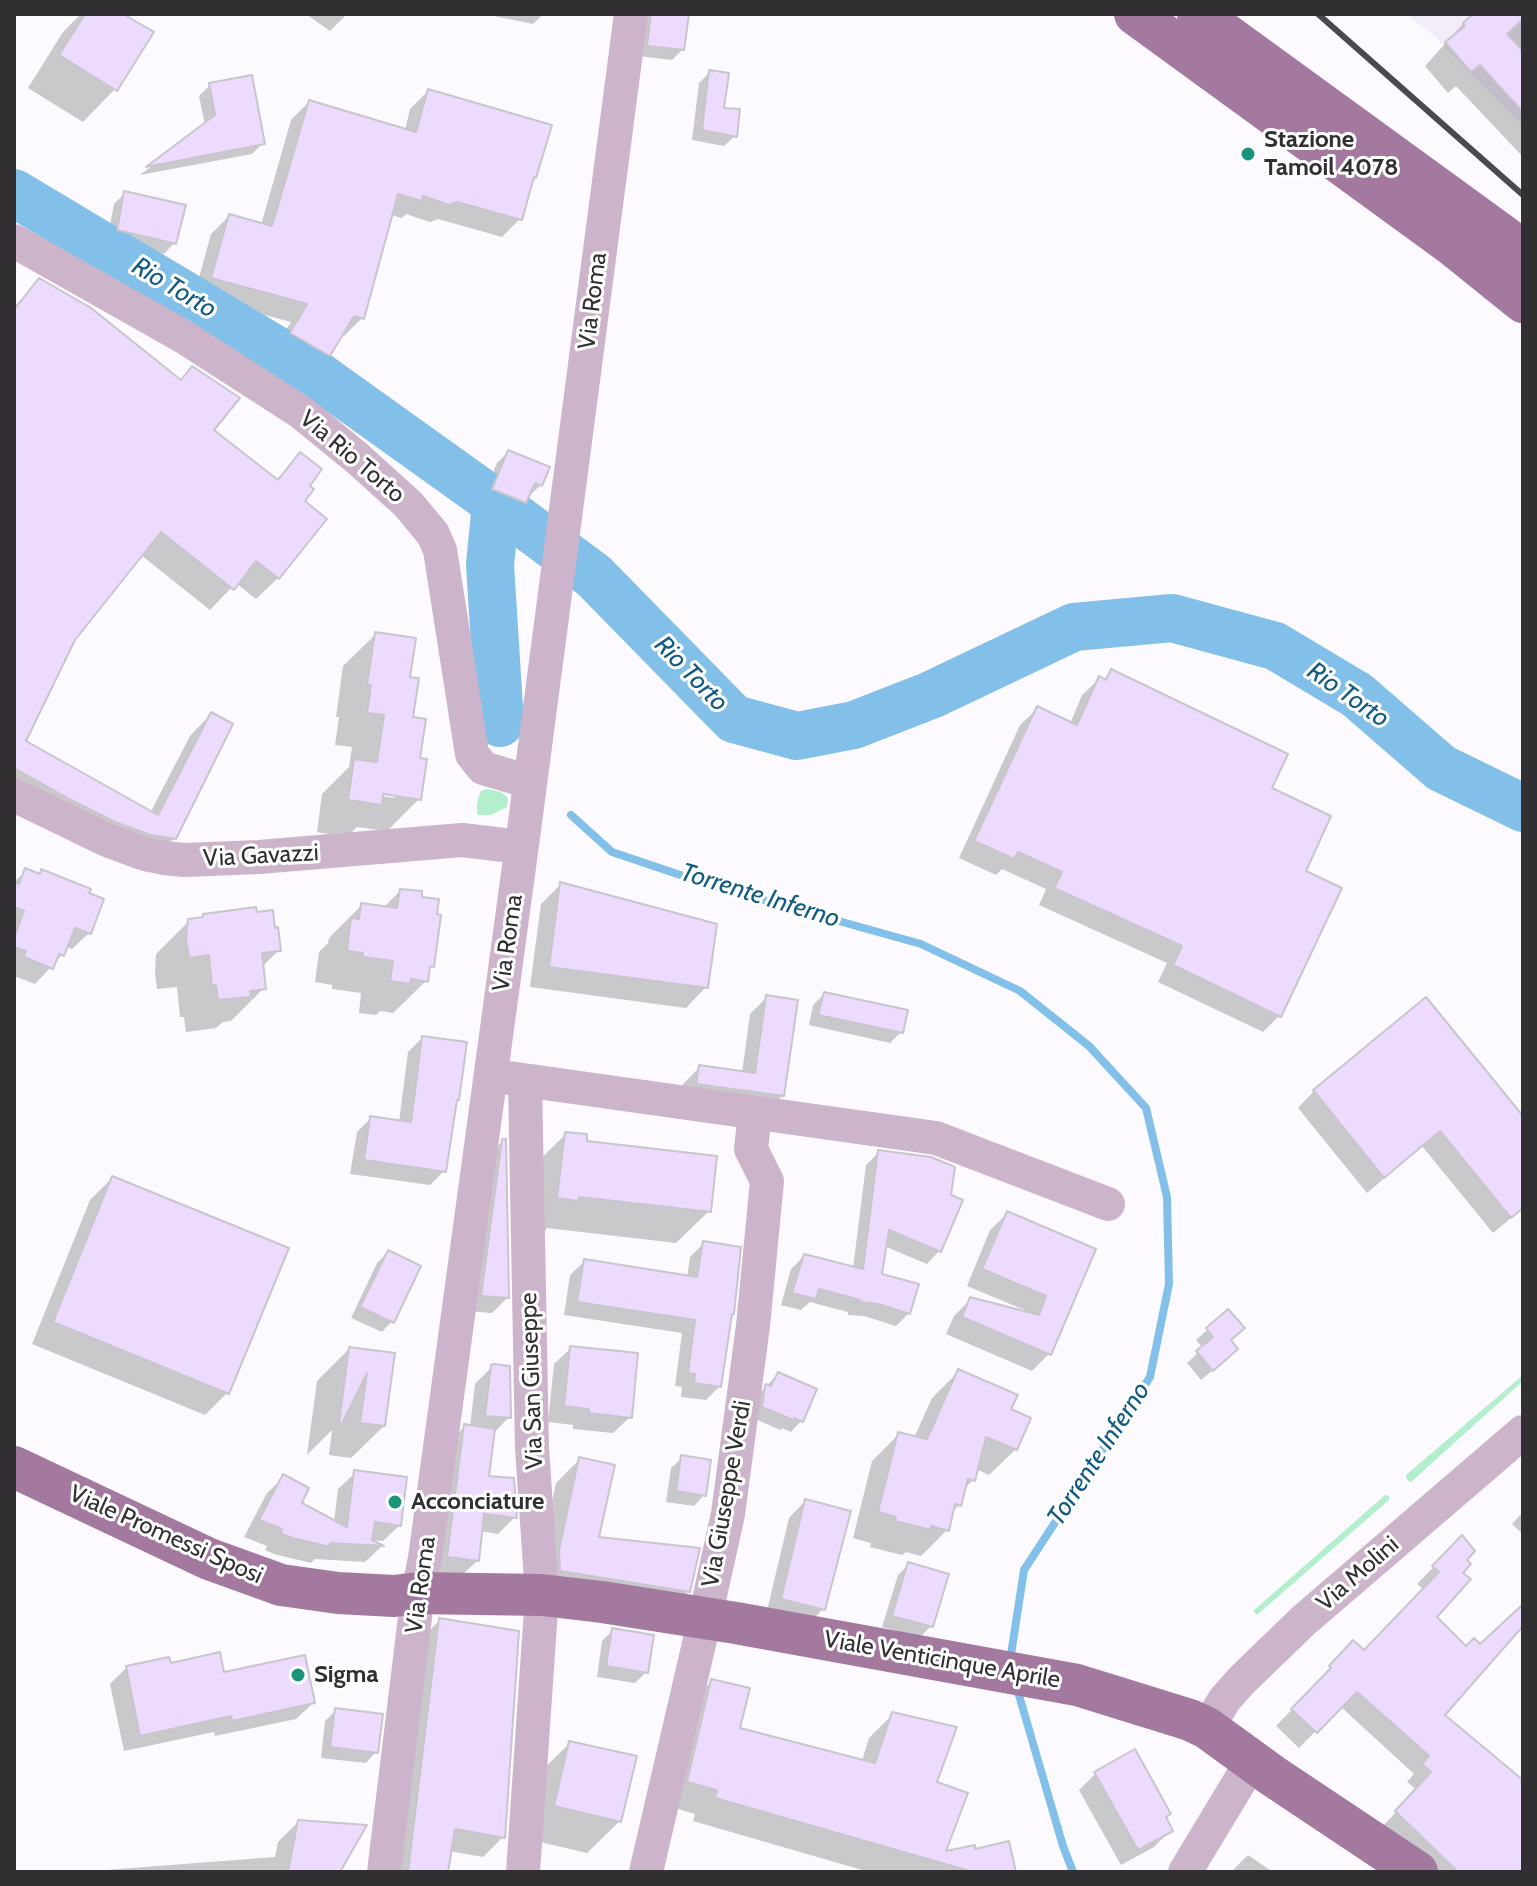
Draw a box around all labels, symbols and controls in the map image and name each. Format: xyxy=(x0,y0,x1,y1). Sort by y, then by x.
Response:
place label: Stazione Tamoil 4078 xyxy=(1264,126,1399,182)
marker: Stazione Tamoil 4078 xyxy=(1239,145,1257,163)
water label: Rio Torto xyxy=(126,251,222,325)
street label: Via Roma xyxy=(573,251,613,351)
street label: Via Rio Torto xyxy=(293,405,411,509)
water label: Rio Torto xyxy=(648,630,734,718)
water label: Rio Torto xyxy=(1301,656,1395,734)
street label: Via Gavazzi xyxy=(202,839,320,873)
water label: Torrente Inferno xyxy=(677,857,843,935)
street label: Via Roma xyxy=(487,893,529,993)
street label: Via San Giuseppe xyxy=(515,1292,549,1470)
water label: Torrente Inferno xyxy=(1041,1376,1157,1532)
street label: Via Giuseppe Verdi xyxy=(696,1398,758,1590)
street label: Viale Promessi Sposi xyxy=(65,1479,267,1591)
place label: Acconciature xyxy=(411,1488,544,1516)
marker: Acconciature xyxy=(386,1493,404,1511)
street label: Via Molini xyxy=(1311,1531,1405,1617)
street label: Via Roma xyxy=(400,1535,442,1635)
street label: Viale Venticinque Aprile xyxy=(822,1625,1062,1695)
place label: Sigma xyxy=(314,1661,378,1689)
marker: Sigma xyxy=(289,1666,307,1684)

